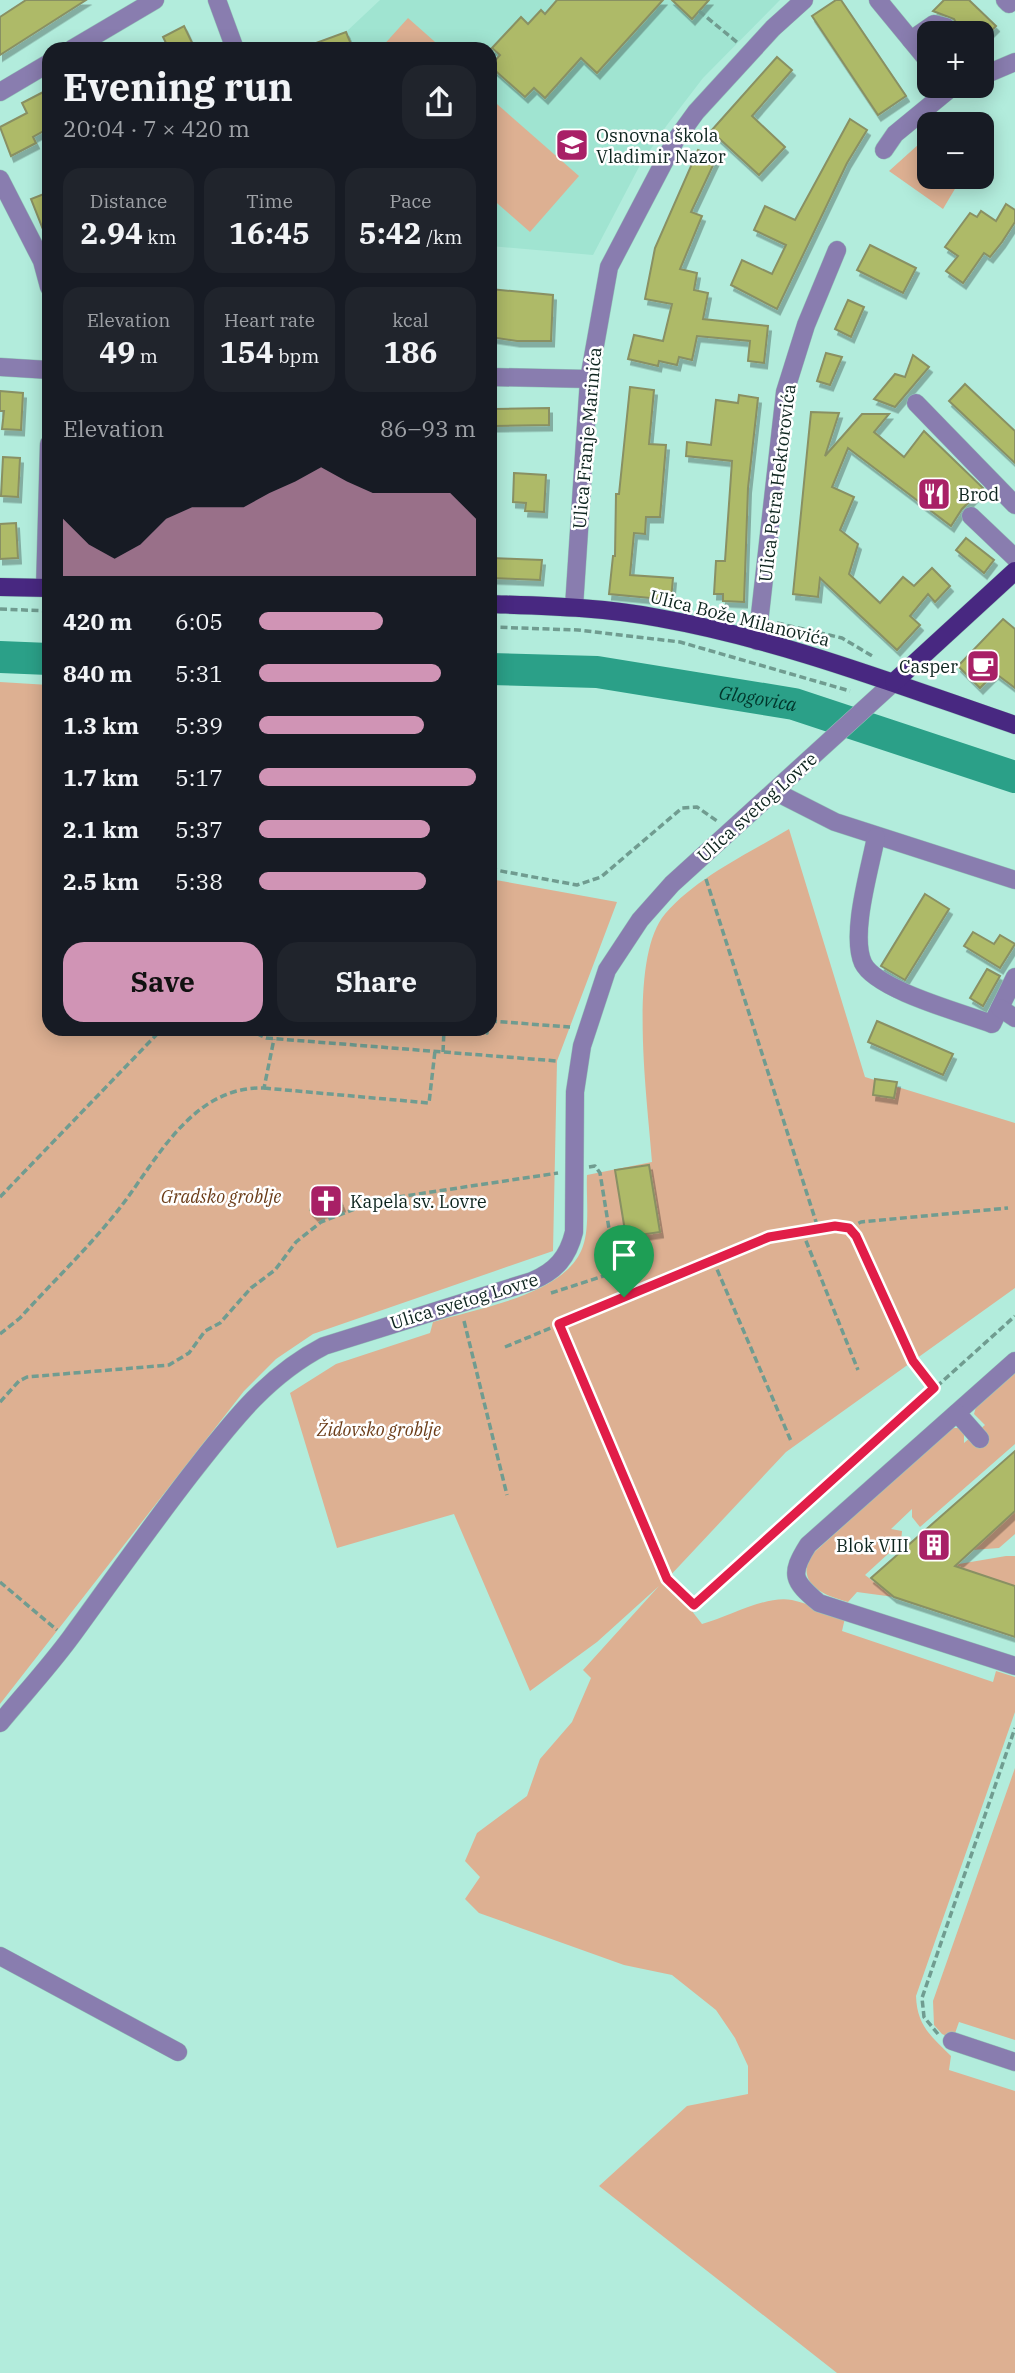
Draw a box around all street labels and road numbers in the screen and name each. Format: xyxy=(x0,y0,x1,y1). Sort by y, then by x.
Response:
street label: Ulica Franje Marinića xyxy=(568,346,606,530)
street label: Ulica Petra Hektorovića xyxy=(753,383,801,583)
street label: Ulica Bože Milanovića xyxy=(648,584,833,652)
street label: Ulica svetog Lovre xyxy=(692,747,822,867)
street label: Ulica svetog Lovre xyxy=(387,1268,541,1334)

